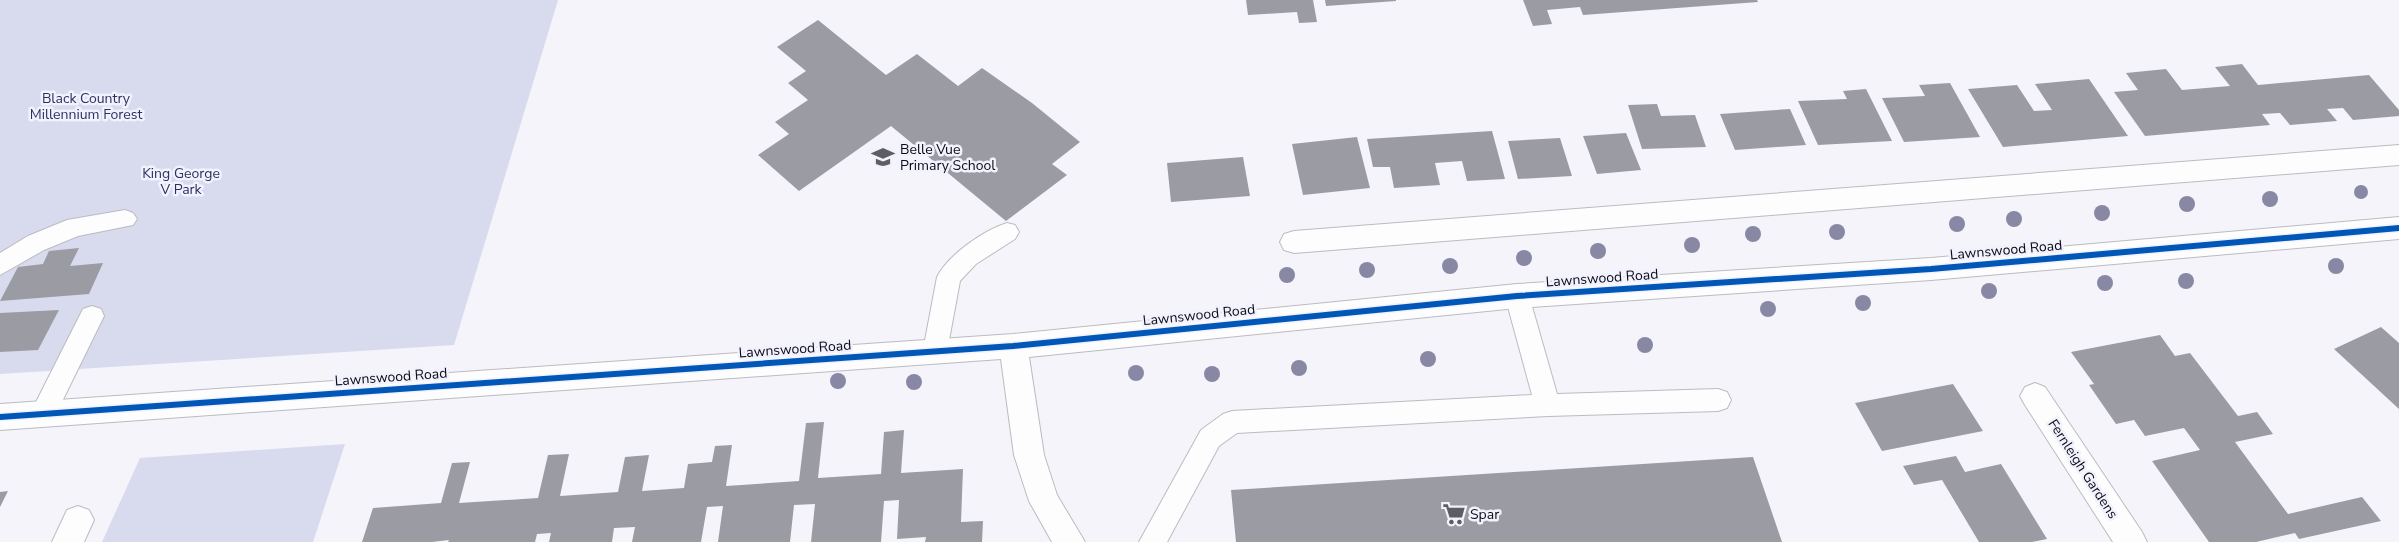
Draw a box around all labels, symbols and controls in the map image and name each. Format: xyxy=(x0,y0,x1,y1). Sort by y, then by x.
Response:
park label: Black Country Millennium Forest xyxy=(30,89,142,124)
place label: Belle Vue Primary School xyxy=(900,140,996,175)
school or university icon: Belle Vue Primary School xyxy=(870,144,896,170)
park label: King George V Park xyxy=(142,164,220,199)
street label: Lawnswood Road xyxy=(1949,236,2063,264)
street label: Lawnswood Road xyxy=(1545,265,1659,291)
street label: Lawnswood Road xyxy=(1142,300,1256,330)
street label: Lawnswood Road xyxy=(738,336,852,362)
street label: Lawnswood Road xyxy=(334,364,448,390)
street label: Fernleigh Gardens xyxy=(2044,416,2122,523)
supermarket icon: Spar xyxy=(1441,501,1467,527)
place label: Spar xyxy=(1470,505,1499,524)

